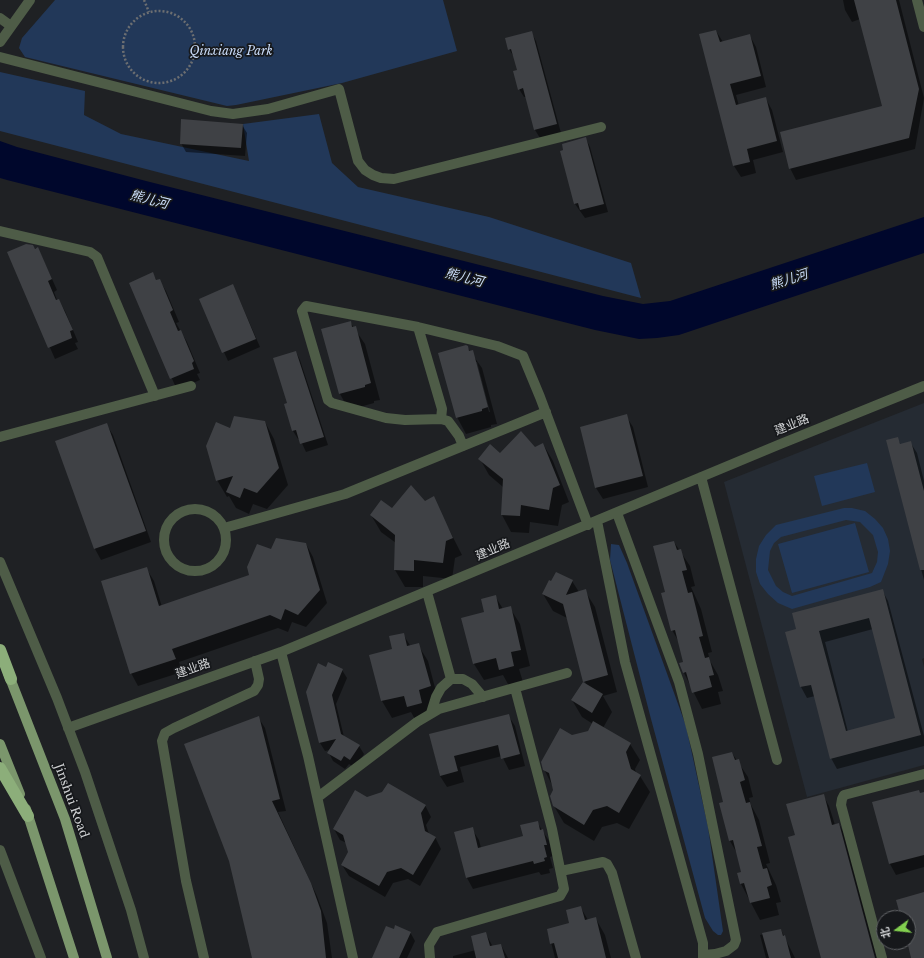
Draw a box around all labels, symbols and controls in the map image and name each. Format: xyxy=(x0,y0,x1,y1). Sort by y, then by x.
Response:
park label: Qinxiang Park xyxy=(189,45,273,59)
water label: 熊儿河 xyxy=(128,188,170,212)
water label: 熊儿河 xyxy=(443,266,485,290)
water label: 熊儿河 xyxy=(768,267,810,293)
street label: 建业路 xyxy=(773,412,811,438)
street label: 建业路 xyxy=(474,536,512,564)
street label: 建业路 xyxy=(174,656,212,682)
street label: Jinshui Road xyxy=(51,762,91,840)
north arrow xyxy=(876,910,916,950)
text: 北 xyxy=(877,926,894,940)

